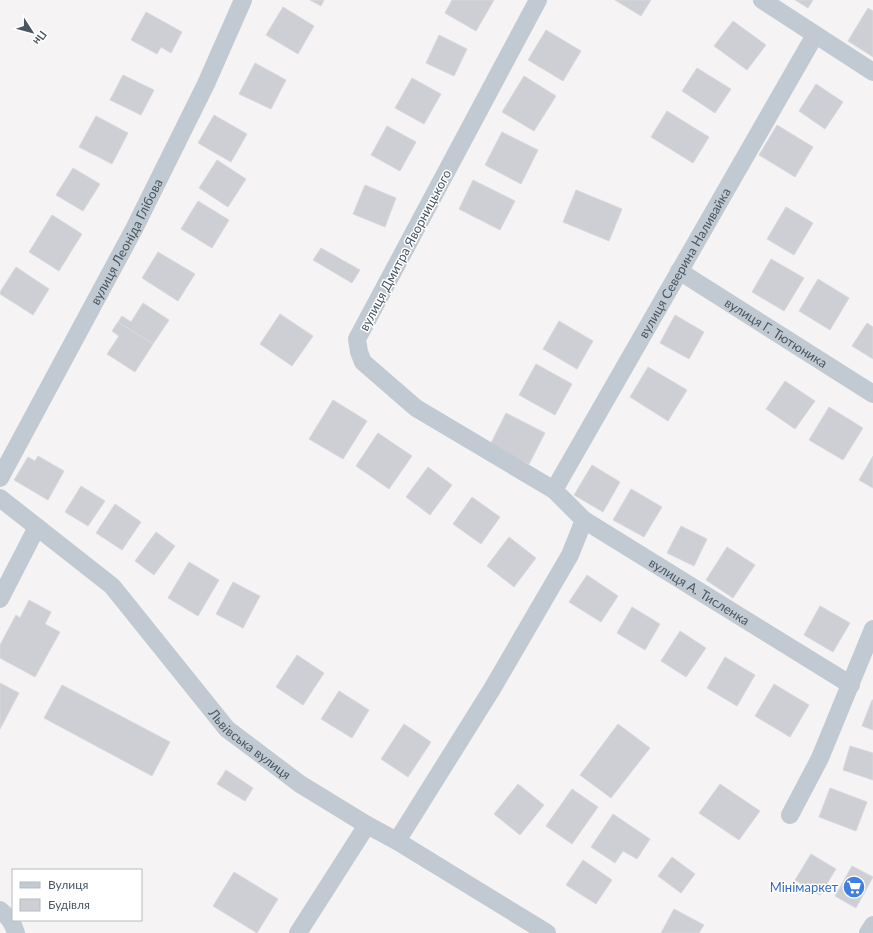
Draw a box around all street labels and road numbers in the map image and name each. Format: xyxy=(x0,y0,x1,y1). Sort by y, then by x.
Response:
street label: вулиця Дмитра Яворницького xyxy=(356,167,454,333)
street label: вулиця Леоніда Глібова xyxy=(87,176,166,307)
street label: вулиця Северина Наливайка xyxy=(635,185,734,341)
street label: вулиця Г. Тютюника xyxy=(722,294,830,371)
street label: вулиця А. Тисленка xyxy=(646,554,753,628)
street label: Львівська вулиця xyxy=(205,704,294,782)

